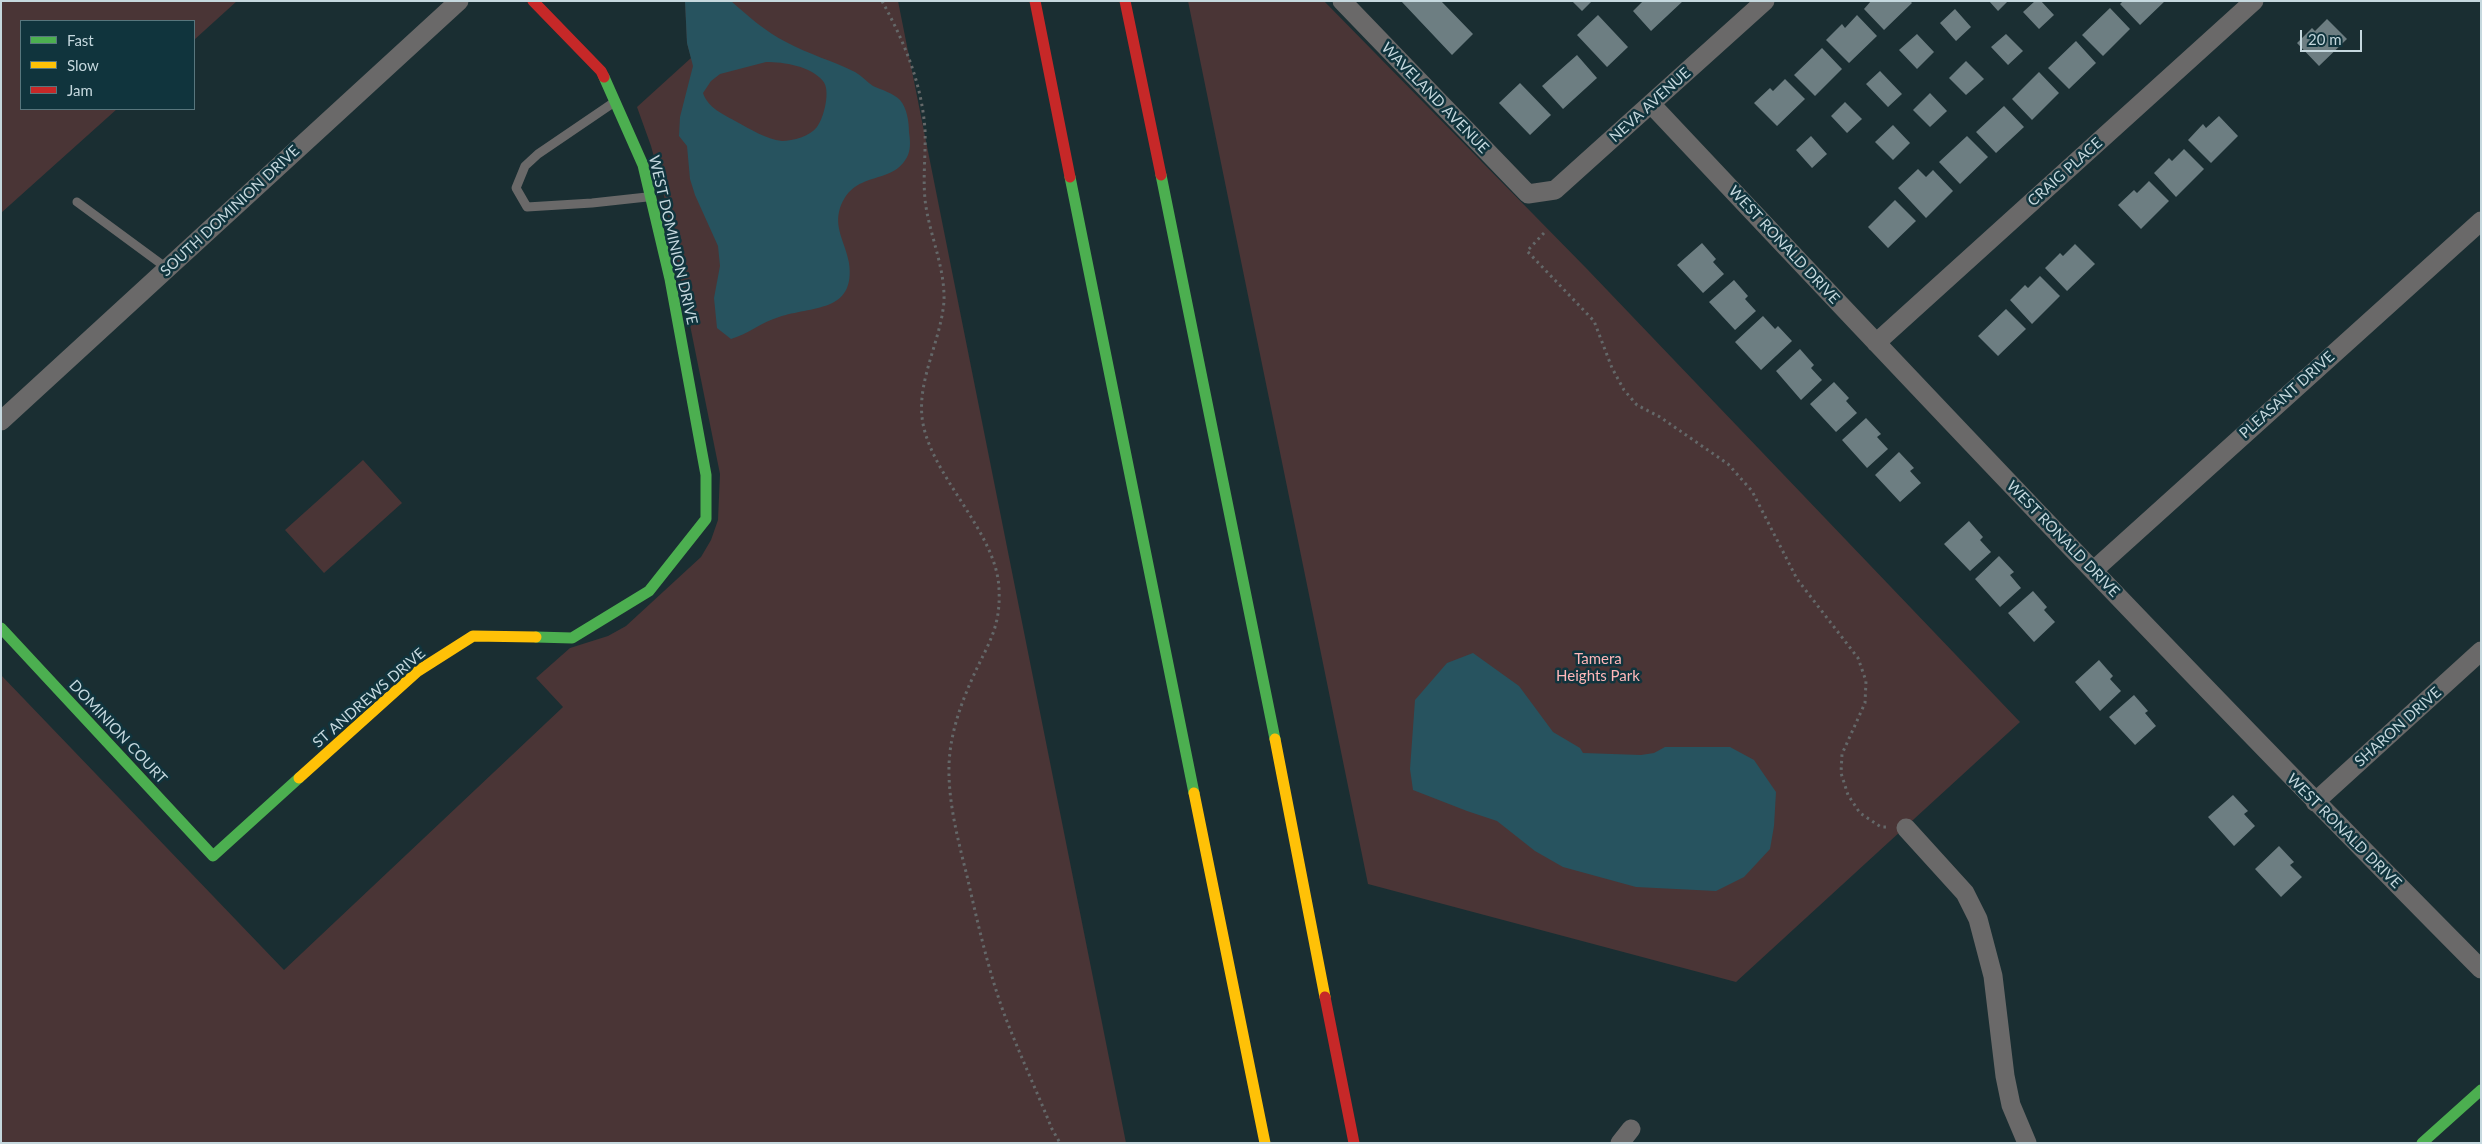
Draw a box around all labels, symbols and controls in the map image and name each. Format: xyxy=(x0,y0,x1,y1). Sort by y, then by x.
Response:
legend xyxy=(20,20,195,110)
scale bar xyxy=(2302,20,2364,52)
text: 20 m xyxy=(2308,30,2342,48)
text: Fast xyxy=(67,31,94,49)
street label: WAVELAND AVENUE xyxy=(1377,39,1493,157)
text: Slow xyxy=(67,56,99,74)
street label: NEVA AVENUE xyxy=(1606,64,1694,146)
text: Jam xyxy=(67,81,93,99)
street label: CRAIG PLACE xyxy=(2024,134,2106,210)
street label: SOUTH DOMINION DRIVE xyxy=(157,142,303,280)
street label: WEST DOMINION DRIVE xyxy=(645,154,701,326)
street label: WEST RONALD DRIVE xyxy=(1725,182,1843,308)
street label: PLEASANT DRIVE xyxy=(2236,348,2338,442)
street label: WEST RONALD DRIVE xyxy=(2003,477,2123,601)
street label: ST ANDREWS DRIVE xyxy=(309,644,429,752)
park label: Tamera Heights Park xyxy=(1556,650,1640,685)
street label: DOMINION COURT xyxy=(65,676,171,788)
street label: SHARON DRIVE xyxy=(2351,683,2445,771)
street label: WEST RONALD DRIVE xyxy=(2283,770,2405,892)

